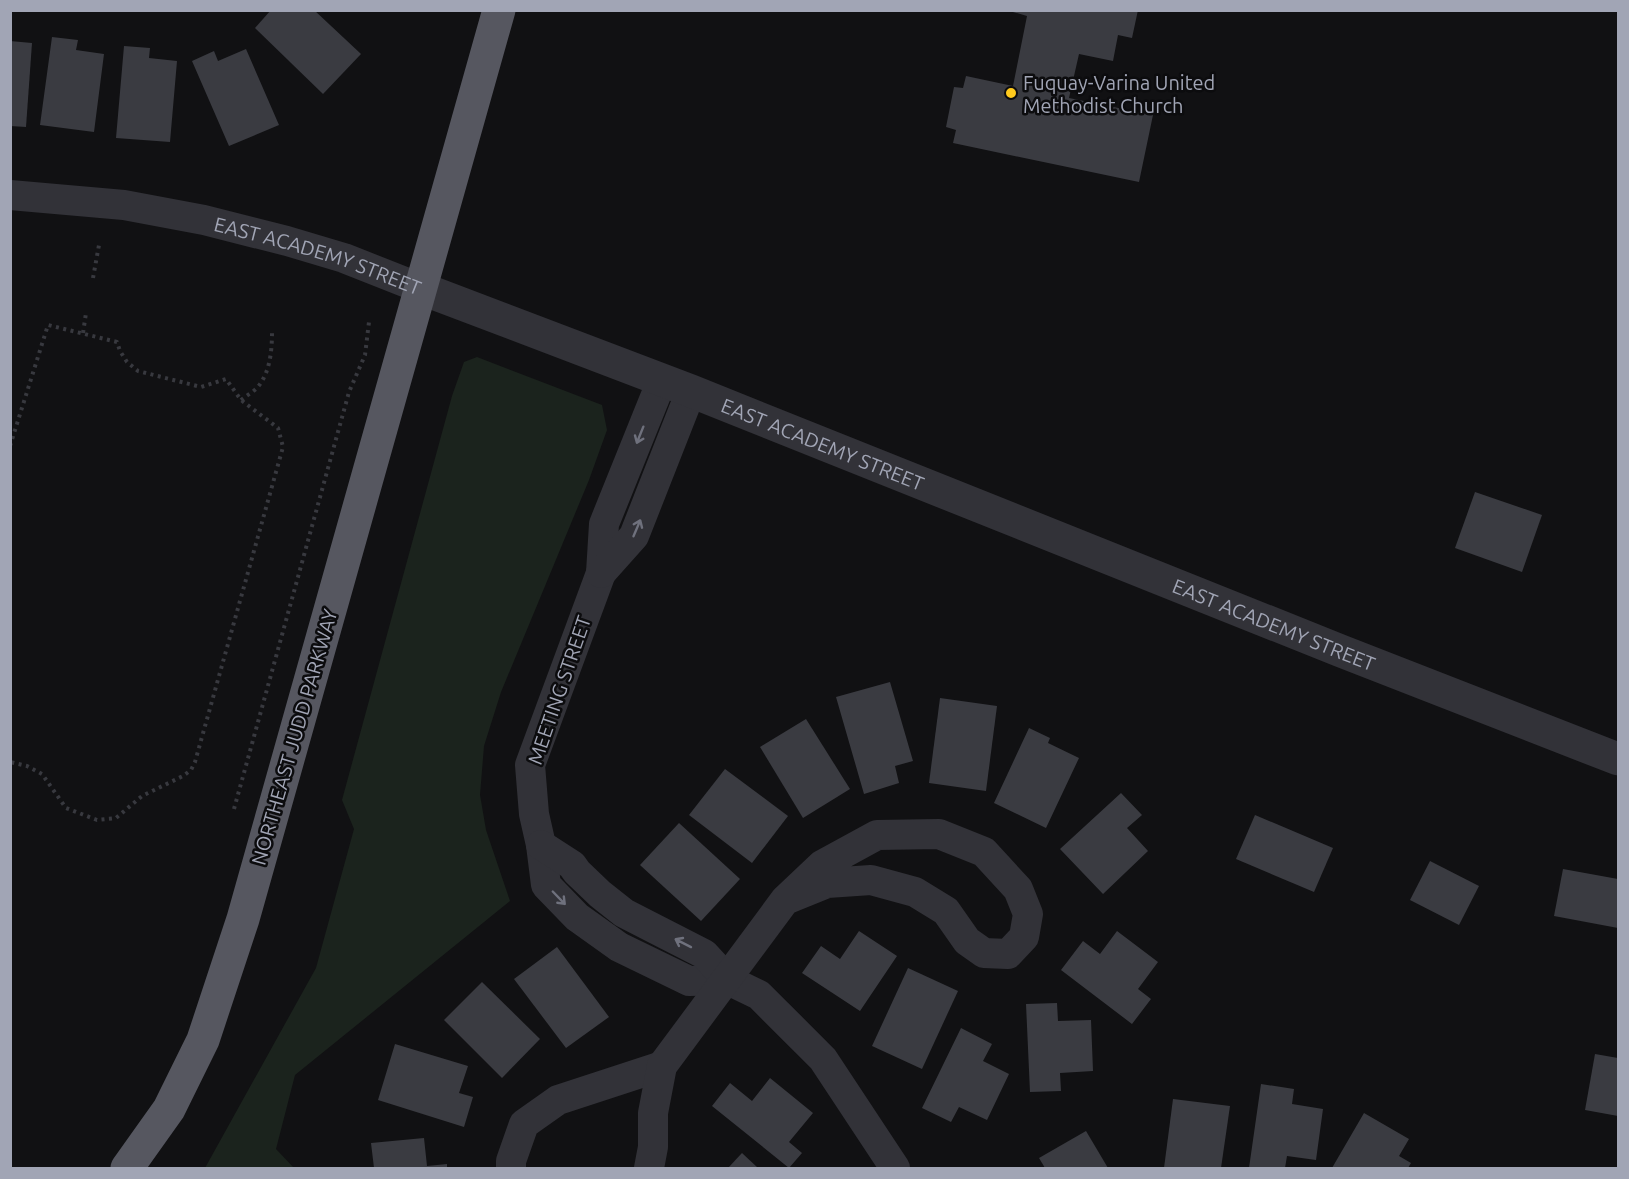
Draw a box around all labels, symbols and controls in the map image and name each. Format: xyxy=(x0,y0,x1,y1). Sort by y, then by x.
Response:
place label: Fuquay-Varina United Methodist Church xyxy=(1023,71,1215,117)
marker: Fuquay-Varina United Methodist Church xyxy=(1004,86,1018,100)
street label: EAST ACADEMY STREET xyxy=(212,212,425,299)
street label: EAST ACADEMY STREET xyxy=(718,393,928,495)
one-way arrow xyxy=(634,425,645,443)
one-way arrow xyxy=(632,519,643,537)
street label: EAST ACADEMY STREET xyxy=(1170,573,1379,675)
street label: NORTHEAST JUDD PARKWAY xyxy=(246,606,342,868)
street label: MEETING STREET xyxy=(523,613,595,767)
one-way arrow xyxy=(551,890,566,905)
one-way arrow xyxy=(675,937,693,948)

